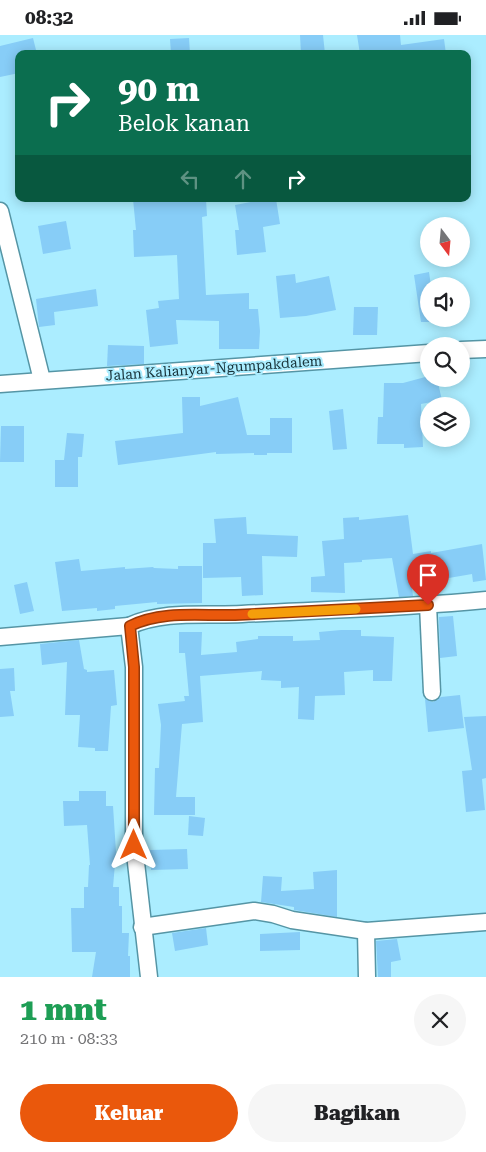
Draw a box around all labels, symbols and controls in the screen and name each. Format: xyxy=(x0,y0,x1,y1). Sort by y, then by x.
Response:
text: 08:32 xyxy=(25,6,74,29)
text: 90 m xyxy=(118,69,200,110)
icon: right xyxy=(35,70,100,135)
text: Belok kanan xyxy=(118,111,250,136)
icon: left xyxy=(176,165,204,193)
icon: ahead xyxy=(229,165,257,193)
icon: right xyxy=(282,165,310,193)
north arrow xyxy=(420,217,470,267)
map controls xyxy=(420,217,470,447)
button: sound xyxy=(420,277,470,327)
button: search xyxy=(420,337,470,387)
street label: Jalan Kalianyar-Ngumpakdalem xyxy=(105,352,323,384)
button: layers xyxy=(420,397,470,447)
pin xyxy=(407,554,449,605)
icon: arrive xyxy=(414,561,442,589)
position arrow xyxy=(107,818,159,870)
text: 1 mnt xyxy=(20,992,107,1027)
button: close xyxy=(414,994,466,1046)
text: 210 m · 08:33 xyxy=(20,1029,118,1048)
button: Keluar xyxy=(20,1084,238,1142)
button: Bagikan xyxy=(248,1084,466,1142)

